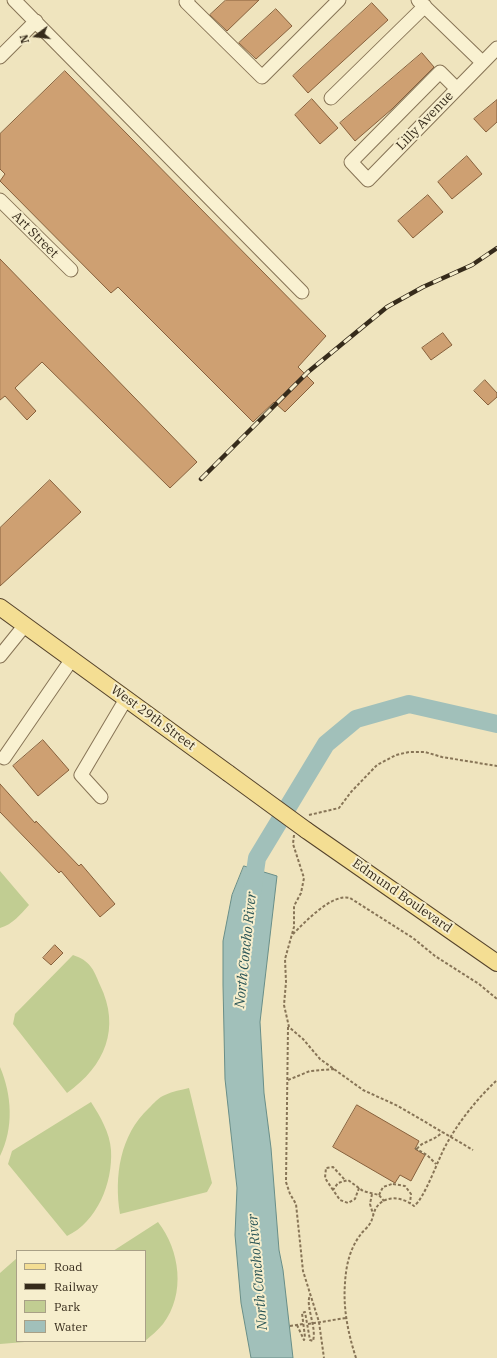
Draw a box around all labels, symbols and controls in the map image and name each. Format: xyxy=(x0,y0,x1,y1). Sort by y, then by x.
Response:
north arrow xyxy=(16,16,56,56)
text: N xyxy=(17,33,32,45)
street label: Lilly Avenue xyxy=(393,89,457,153)
street label: Art Street xyxy=(9,209,61,261)
street label: West 29th Street xyxy=(108,682,198,754)
street label: Edmund Boulevard xyxy=(349,856,455,936)
water label: North Concho River xyxy=(232,891,260,1009)
water label: North Concho River xyxy=(245,1213,271,1331)
legend xyxy=(16,1250,146,1342)
text: Road xyxy=(54,1259,83,1274)
text: Railway xyxy=(54,1279,98,1294)
text: Park xyxy=(54,1299,80,1314)
text: Water xyxy=(54,1319,87,1334)

